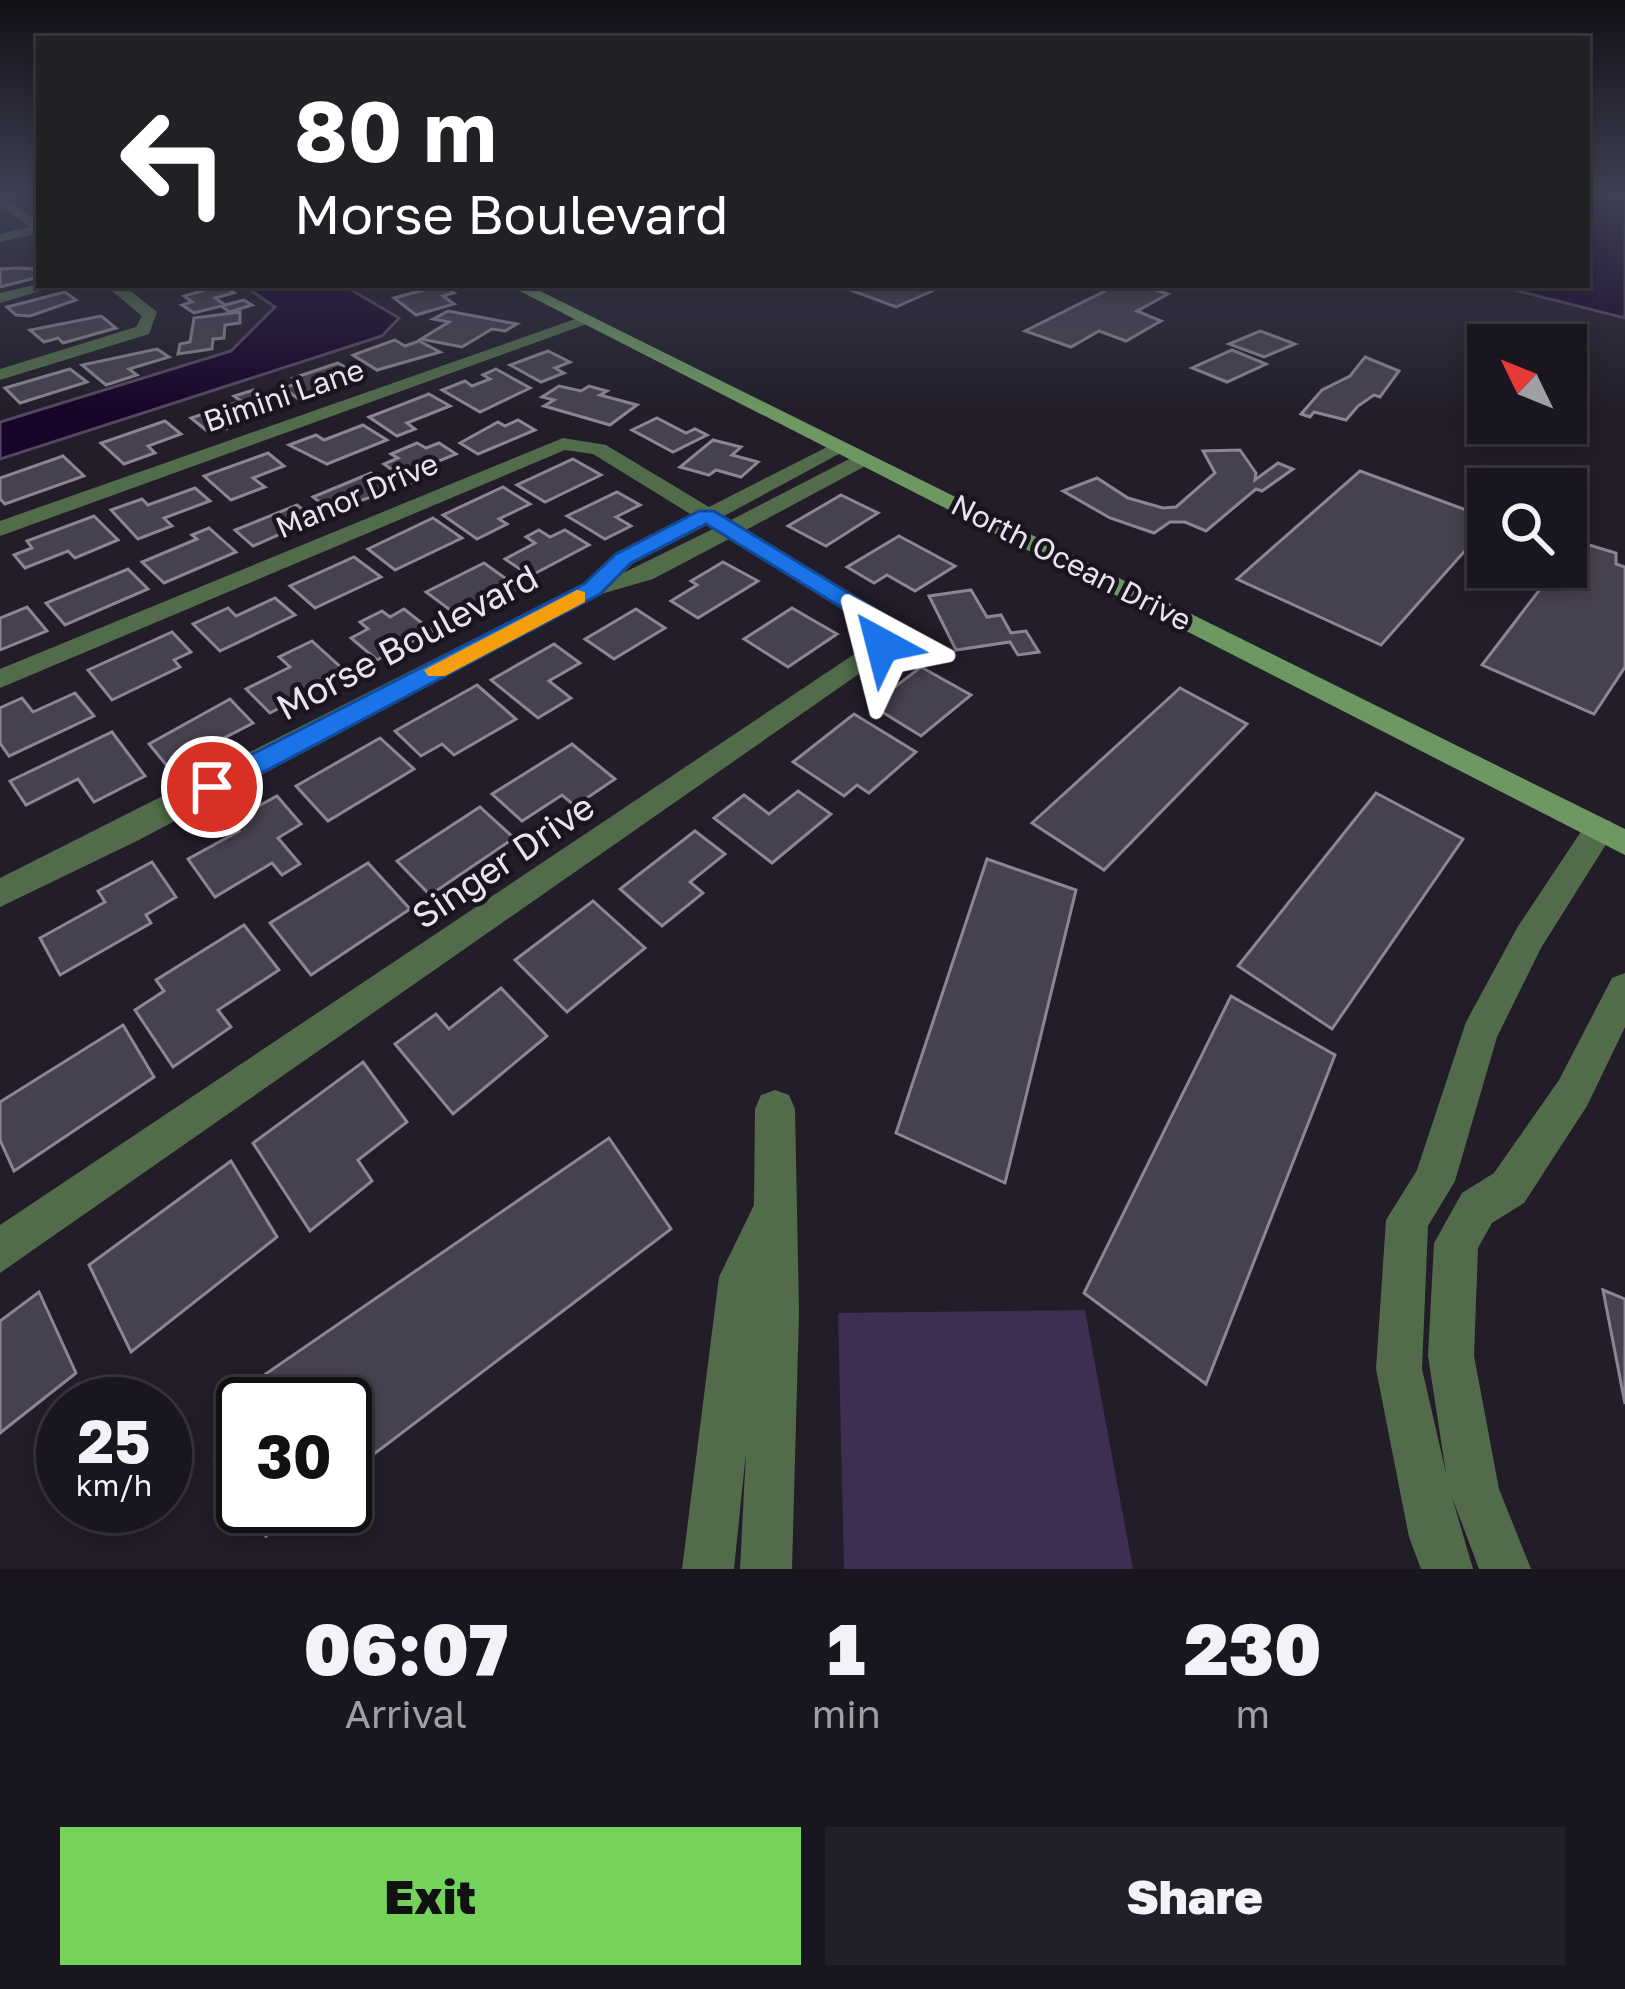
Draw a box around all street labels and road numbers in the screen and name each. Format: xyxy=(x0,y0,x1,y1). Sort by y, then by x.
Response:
street label: Bimini Lane xyxy=(199,351,368,439)
street label: Manor Drive xyxy=(270,445,443,545)
street label: North Ocean Drive xyxy=(946,486,1197,638)
street label: Morse Boulevard xyxy=(269,555,545,729)
street label: Singer Drive xyxy=(404,784,602,937)

